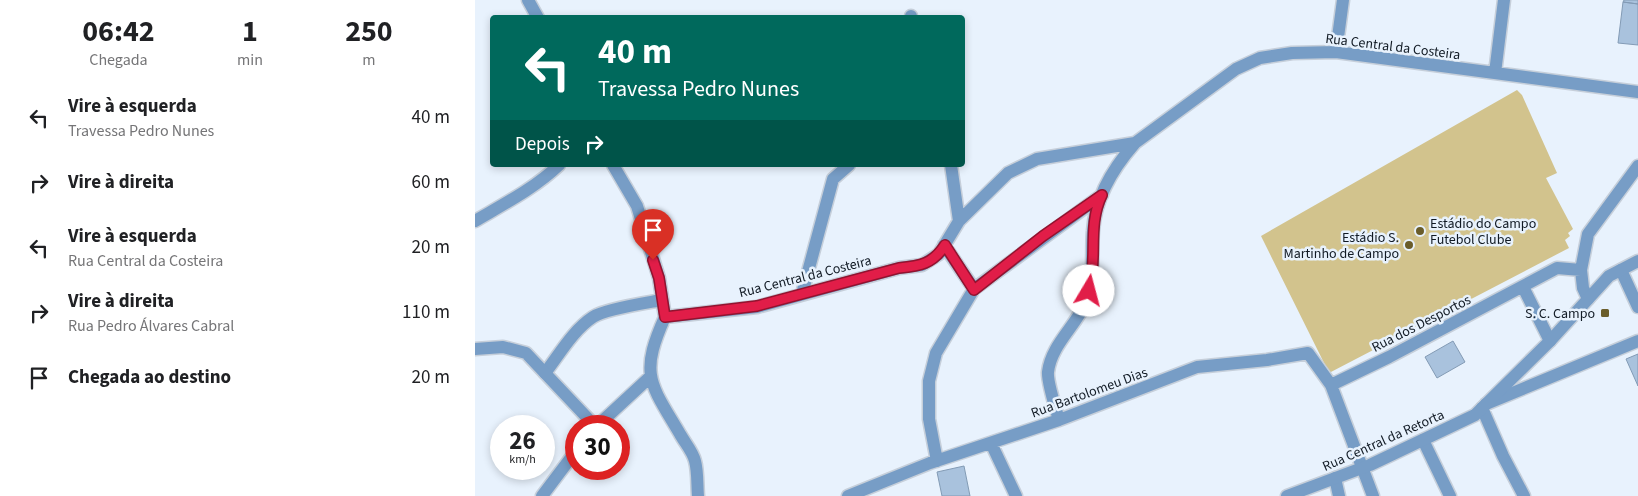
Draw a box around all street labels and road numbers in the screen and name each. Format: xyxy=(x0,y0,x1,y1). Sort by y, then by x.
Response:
street label: Rua Central da Costeira xyxy=(1324,29,1462,65)
street label: Rua Central da Costeira xyxy=(737,251,874,303)
street label: Rua dos Desportos xyxy=(1368,290,1475,358)
street label: Rua Bartolomeu Dias xyxy=(1028,362,1151,423)
street label: Rua Central da Retorta xyxy=(1319,405,1448,477)

